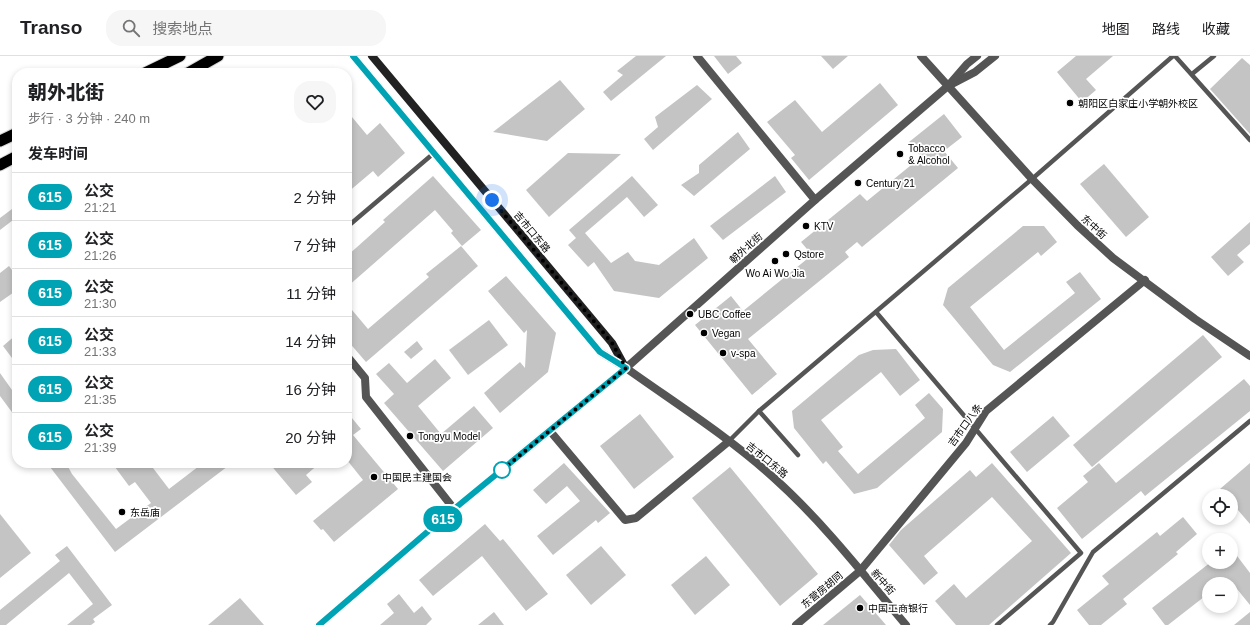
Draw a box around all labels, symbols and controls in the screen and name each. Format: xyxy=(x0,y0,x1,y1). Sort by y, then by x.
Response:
search box xyxy=(106,10,386,46)
text: Transo xyxy=(20,17,82,38)
icon: search xyxy=(120,17,142,39)
text: 搜索地点 xyxy=(152,20,212,37)
text: 地图 xyxy=(1102,21,1130,37)
text: 路线 xyxy=(1152,21,1180,37)
text: 收藏 xyxy=(1202,21,1230,37)
button: heart xyxy=(294,81,336,123)
text: 朝外北街 xyxy=(28,82,104,103)
marker: 朝阳区白家庄小学朝外校区 xyxy=(1065,98,1075,108)
place label: 朝阳区白家庄小学朝外校区 xyxy=(1078,98,1198,109)
text: 步行 · 3 分钟 · 240 m xyxy=(28,111,150,126)
place label: Tobacco & Alcohol xyxy=(908,143,950,166)
text: 发车时间 xyxy=(28,145,88,162)
marker: Tobacco & Alcohol xyxy=(895,149,905,159)
marker: Century 21 xyxy=(853,178,863,188)
place label: Century 21 xyxy=(866,178,915,189)
text: 公交 xyxy=(84,182,114,199)
text: 615 xyxy=(38,189,62,205)
text: 2 分钟 xyxy=(293,189,336,206)
your location xyxy=(482,190,502,210)
text: 21:21 xyxy=(84,200,117,215)
street label: 吉市口东路 xyxy=(512,209,552,255)
street label: 东中街 xyxy=(1079,213,1109,241)
marker: KTV xyxy=(801,221,811,231)
place label: KTV xyxy=(814,221,834,232)
text: 公交 xyxy=(84,230,114,247)
street label: 朝外北街 xyxy=(727,231,765,265)
text: 615 xyxy=(38,237,62,253)
text: 7 分钟 xyxy=(293,237,336,254)
text: 21:26 xyxy=(84,248,117,263)
marker: Qstore xyxy=(781,249,791,259)
place label: Qstore xyxy=(794,249,824,260)
marker: Wo Ai Wo Jia xyxy=(770,256,780,266)
place label: Wo Ai Wo Jia xyxy=(745,268,805,279)
text: 公交 xyxy=(84,278,114,295)
text: 615 xyxy=(38,285,62,301)
text: 11 分钟 xyxy=(286,285,336,302)
text: 21:30 xyxy=(84,296,117,311)
marker: UBC Coffee xyxy=(685,309,695,319)
place label: UBC Coffee xyxy=(698,309,752,320)
text: 公交 xyxy=(84,326,114,343)
marker: Vegan xyxy=(699,328,709,338)
place label: Vegan xyxy=(712,328,740,339)
text: 615 xyxy=(38,333,62,349)
text: 14 分钟 xyxy=(285,333,336,350)
text: 21:33 xyxy=(84,344,117,359)
marker: v-spa xyxy=(718,348,728,358)
place label: v-spa xyxy=(731,348,756,359)
text: 公交 xyxy=(84,374,114,391)
text: 615 xyxy=(38,381,62,397)
text: 16 分钟 xyxy=(285,381,336,398)
text: 21:35 xyxy=(84,392,117,407)
street label: 吉市口八条 xyxy=(946,402,984,448)
text: 公交 xyxy=(84,422,114,439)
text: 615 xyxy=(38,429,62,445)
text: 20 分钟 xyxy=(285,429,336,446)
marker: Tongyu Model xyxy=(405,431,415,441)
place label: Tongyu Model xyxy=(418,431,480,442)
text: 21:39 xyxy=(84,440,117,455)
street label: 吉市口东路 xyxy=(744,440,790,480)
unlabelled marker xyxy=(493,461,511,479)
marker: 中国民主建国会 xyxy=(369,472,379,482)
place label: 中国民主建国会 xyxy=(382,472,452,483)
map controls xyxy=(1202,489,1238,613)
button: locate xyxy=(1202,489,1238,525)
line badge: 615 xyxy=(420,506,466,532)
marker: 东岳庙 xyxy=(117,507,127,517)
place label: 东岳庙 xyxy=(130,507,160,518)
text: 615 xyxy=(431,511,455,527)
button: + xyxy=(1202,533,1238,569)
street label: 新中街 xyxy=(869,567,897,597)
street label: 东营房胡同 xyxy=(799,570,845,610)
button: − xyxy=(1202,577,1238,613)
marker: 中国工商银行 xyxy=(855,603,865,613)
place label: 中国工商银行 xyxy=(868,603,928,614)

